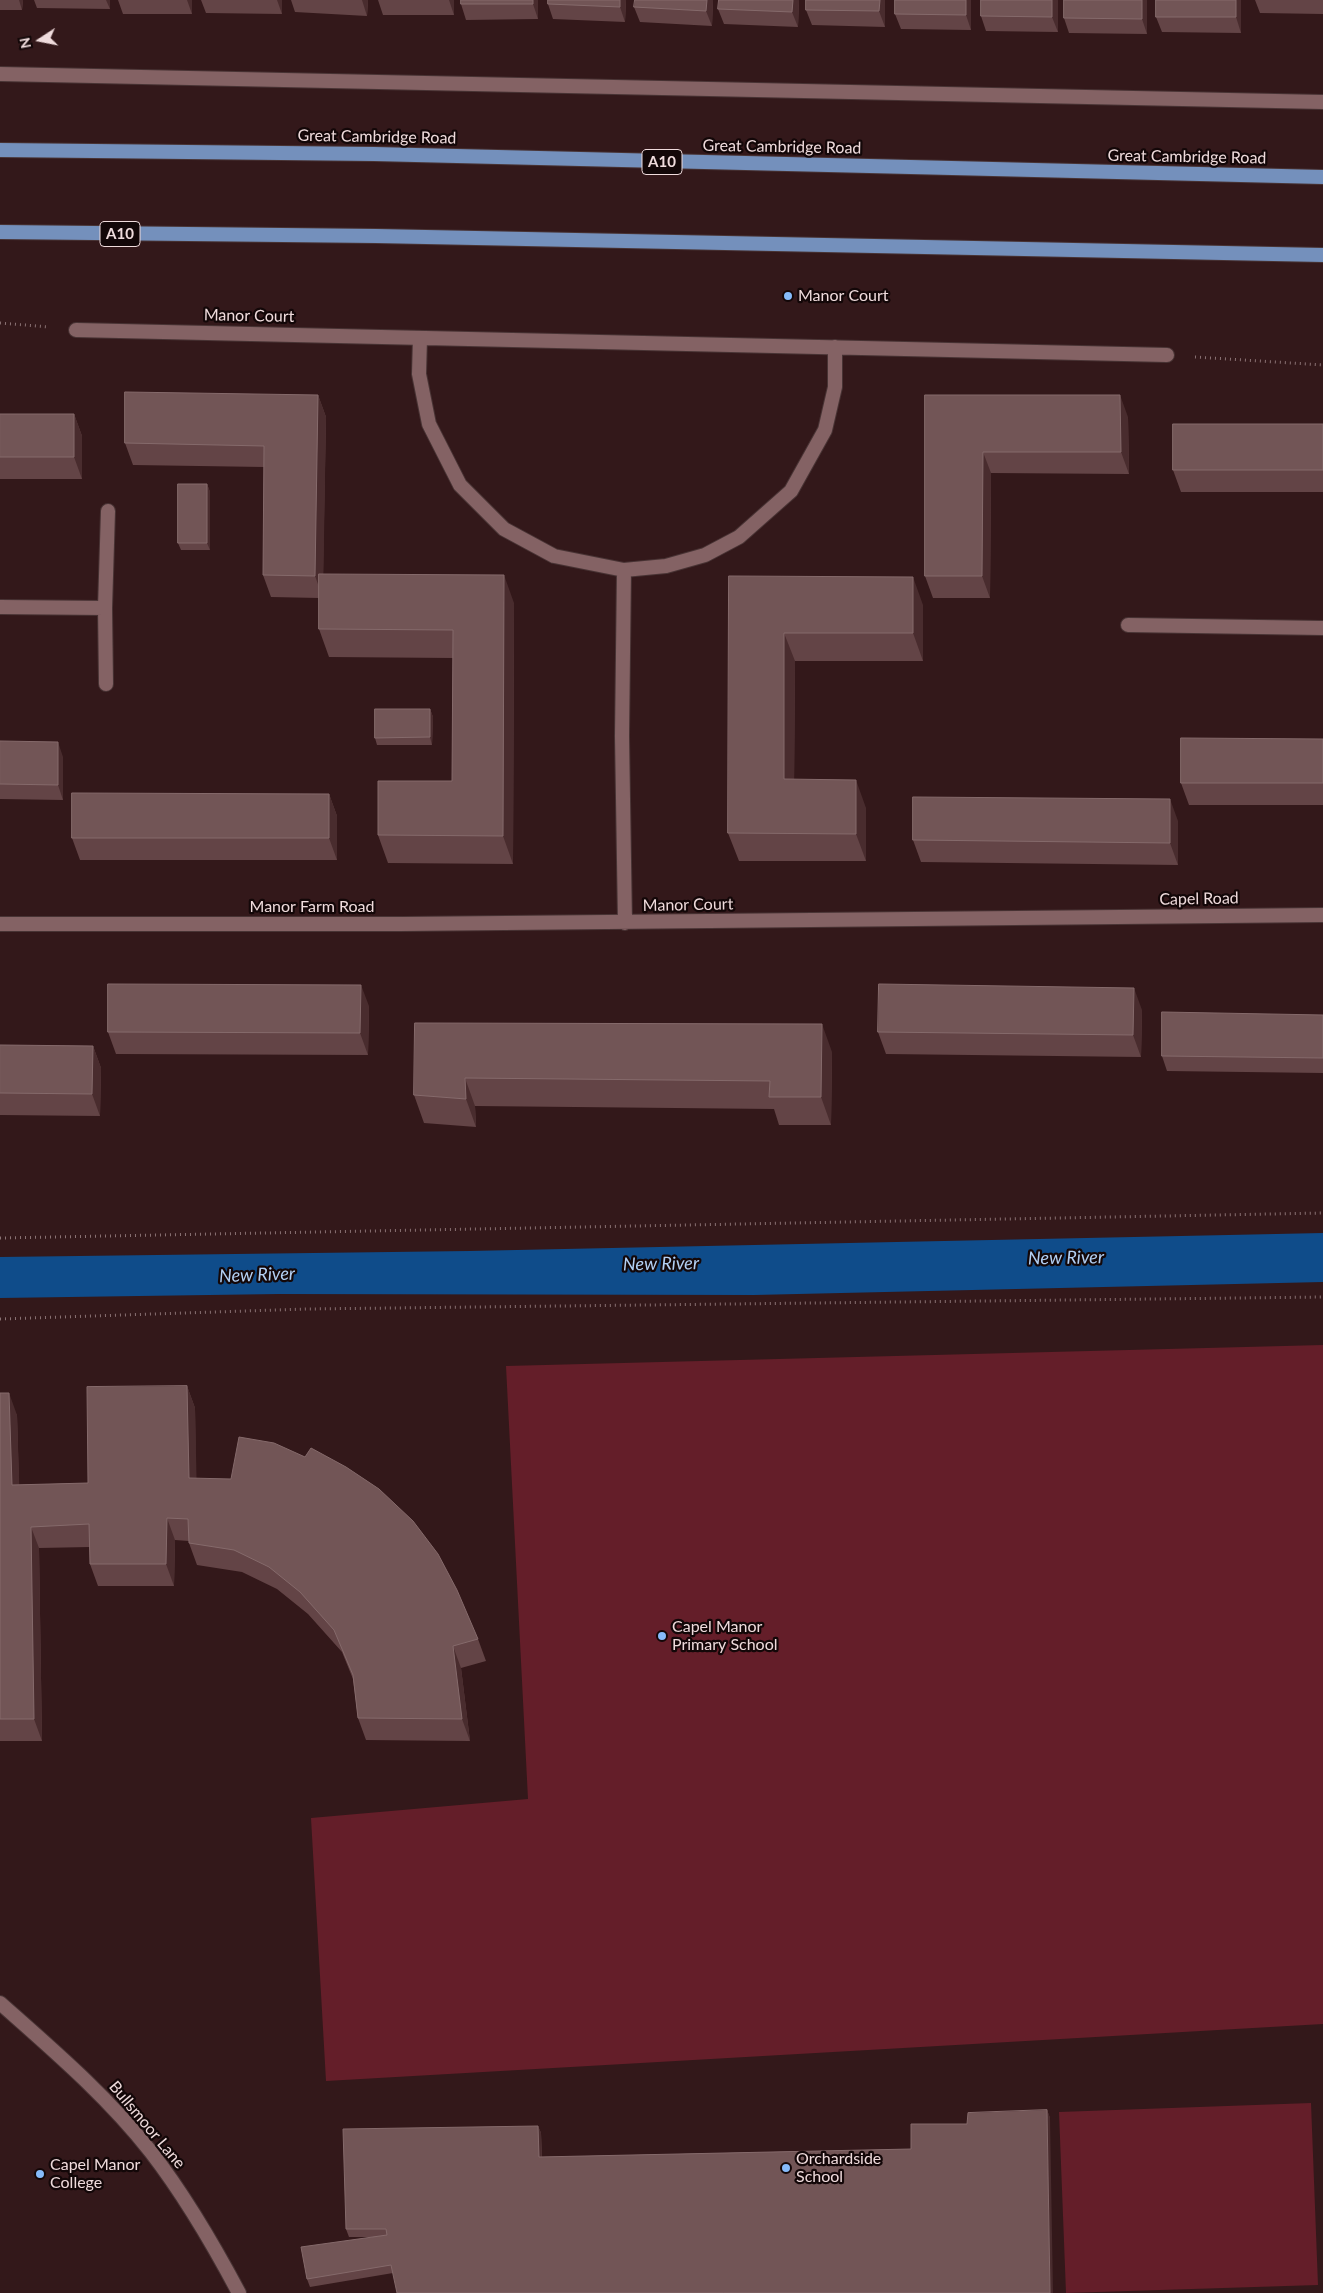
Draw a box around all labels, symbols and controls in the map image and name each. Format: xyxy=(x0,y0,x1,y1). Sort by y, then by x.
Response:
north arrow xyxy=(15,15,65,65)
text: N xyxy=(15,36,34,50)
street label: Great Cambridge Road xyxy=(297,126,457,148)
street label: Great Cambridge Road xyxy=(702,136,862,158)
street label: Great Cambridge Road xyxy=(1107,146,1267,168)
road number: A10 xyxy=(642,150,682,174)
road number: A10 xyxy=(100,222,140,246)
place label: Manor Court xyxy=(798,286,889,306)
marker: Manor Court xyxy=(782,290,794,302)
street label: Manor Court xyxy=(204,306,294,326)
street label: Capel Road xyxy=(1159,889,1239,909)
street label: Manor Court xyxy=(643,895,733,915)
street label: Manor Farm Road xyxy=(250,897,374,917)
water label: New River xyxy=(1028,1247,1104,1269)
water label: New River xyxy=(623,1253,699,1275)
water label: New River xyxy=(219,1263,295,1287)
place label: Capel Manor Primary School xyxy=(672,1617,778,1655)
marker: Capel Manor Primary School xyxy=(656,1630,668,1642)
street label: Bullsmoor Lane xyxy=(105,2077,189,2173)
place label: Orchardside School xyxy=(796,2149,881,2187)
place label: Capel Manor College xyxy=(50,2155,140,2193)
marker: Orchardside School xyxy=(780,2162,792,2174)
marker: Capel Manor College xyxy=(34,2168,46,2180)

